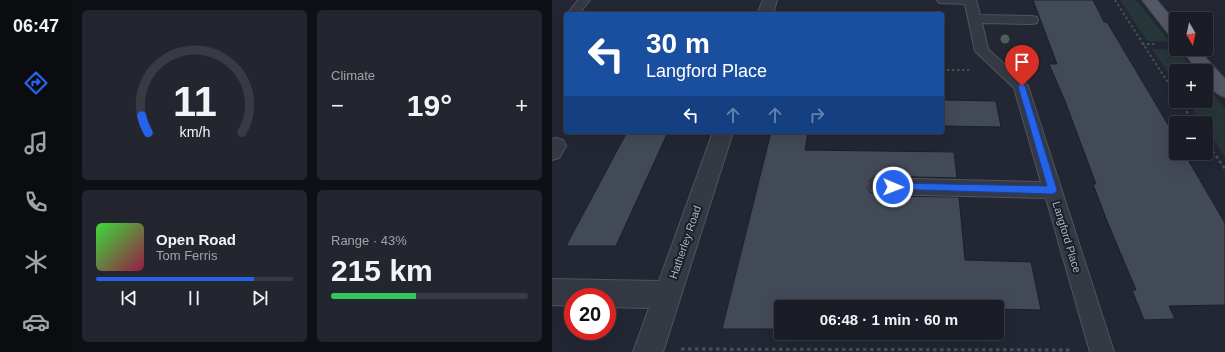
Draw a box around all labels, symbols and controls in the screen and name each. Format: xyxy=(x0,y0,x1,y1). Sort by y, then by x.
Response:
north arrow xyxy=(1169,12,1213,56)
map controls xyxy=(1169,12,1213,160)
text: 06:47 xyxy=(13,16,59,36)
icon: left xyxy=(580,28,632,80)
text: 30 m xyxy=(646,28,710,59)
pin xyxy=(1005,45,1039,86)
icon: arrive xyxy=(1011,51,1033,73)
text: Langford Place xyxy=(646,61,767,81)
button: + xyxy=(1169,64,1213,108)
text: Climate xyxy=(331,68,375,83)
icon: directions xyxy=(22,69,50,97)
text: 11 xyxy=(173,78,216,125)
text: 19° xyxy=(407,89,452,122)
text: − xyxy=(331,93,344,118)
text: + xyxy=(515,93,528,118)
icon: left xyxy=(680,104,702,126)
icon: ahead xyxy=(722,104,744,126)
icon: ahead xyxy=(764,104,786,126)
icon: right xyxy=(806,104,828,126)
button: − xyxy=(1169,116,1213,160)
text: km/h xyxy=(179,124,210,140)
icon: music xyxy=(22,129,50,157)
position arrow xyxy=(872,166,914,208)
icon: phone xyxy=(22,188,50,216)
street label: Langford Place xyxy=(1050,200,1084,274)
street label: Hatherley Road xyxy=(667,204,703,280)
text: Open Road xyxy=(156,231,236,248)
text: Range · 43% xyxy=(331,233,407,248)
icon: climate xyxy=(22,248,50,276)
text: Tom Ferris xyxy=(156,248,217,263)
text: 215 km xyxy=(331,254,433,287)
icon: previous xyxy=(118,287,140,309)
icon: pause xyxy=(183,287,205,309)
icon: next xyxy=(249,287,271,309)
speed limit sign: 20 xyxy=(564,288,616,340)
icon: car xyxy=(22,308,50,336)
text: 06:48 · 1 min · 60 m xyxy=(820,311,958,328)

